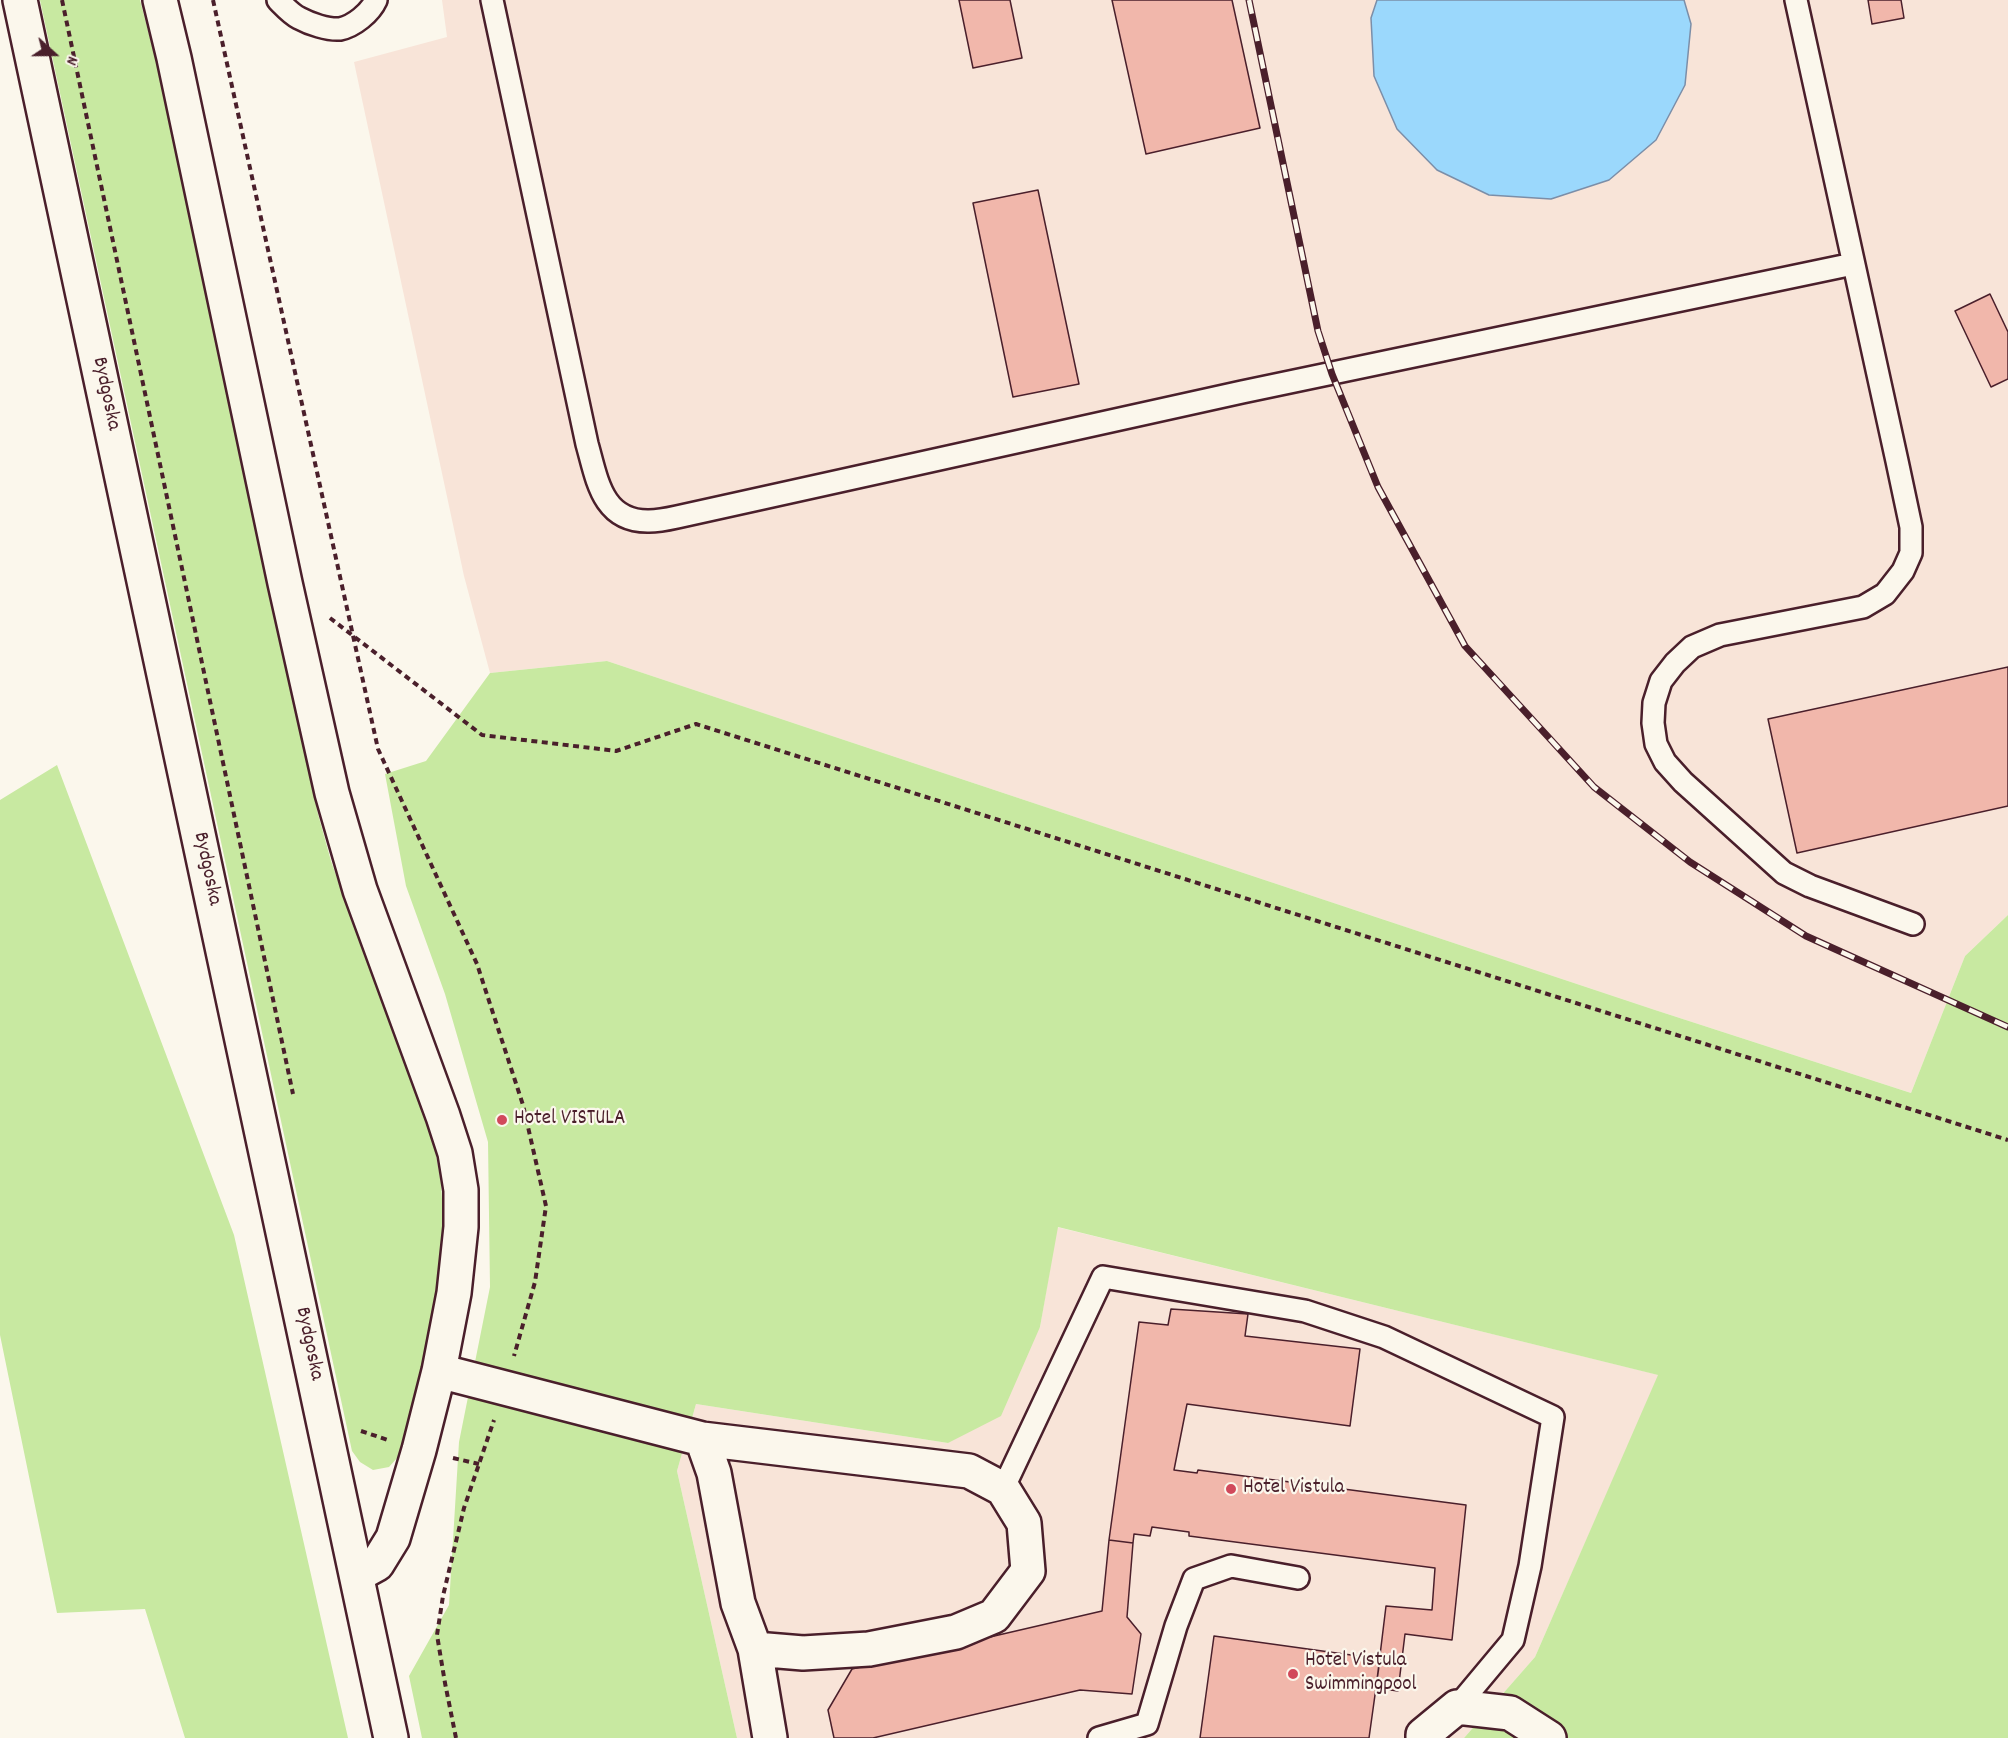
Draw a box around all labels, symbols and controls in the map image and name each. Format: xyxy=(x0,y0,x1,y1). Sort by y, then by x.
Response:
north arrow xyxy=(24,24,84,84)
text: N xyxy=(59,53,83,68)
street label: Bydgoska xyxy=(85,355,125,433)
street label: Bydgoska xyxy=(186,830,226,908)
place label: Hotel VISTULA xyxy=(514,1107,625,1133)
marker: Hotel VISTULA xyxy=(495,1113,509,1127)
street label: Bydgoska xyxy=(288,1305,328,1383)
place label: Hotel Vistula xyxy=(1243,1476,1344,1502)
marker: Hotel Vistula xyxy=(1224,1482,1238,1496)
place label: Hotel Vistula Swimmingpool xyxy=(1305,1649,1417,1699)
marker: Hotel Vistula Swimmingpool xyxy=(1286,1667,1300,1681)

